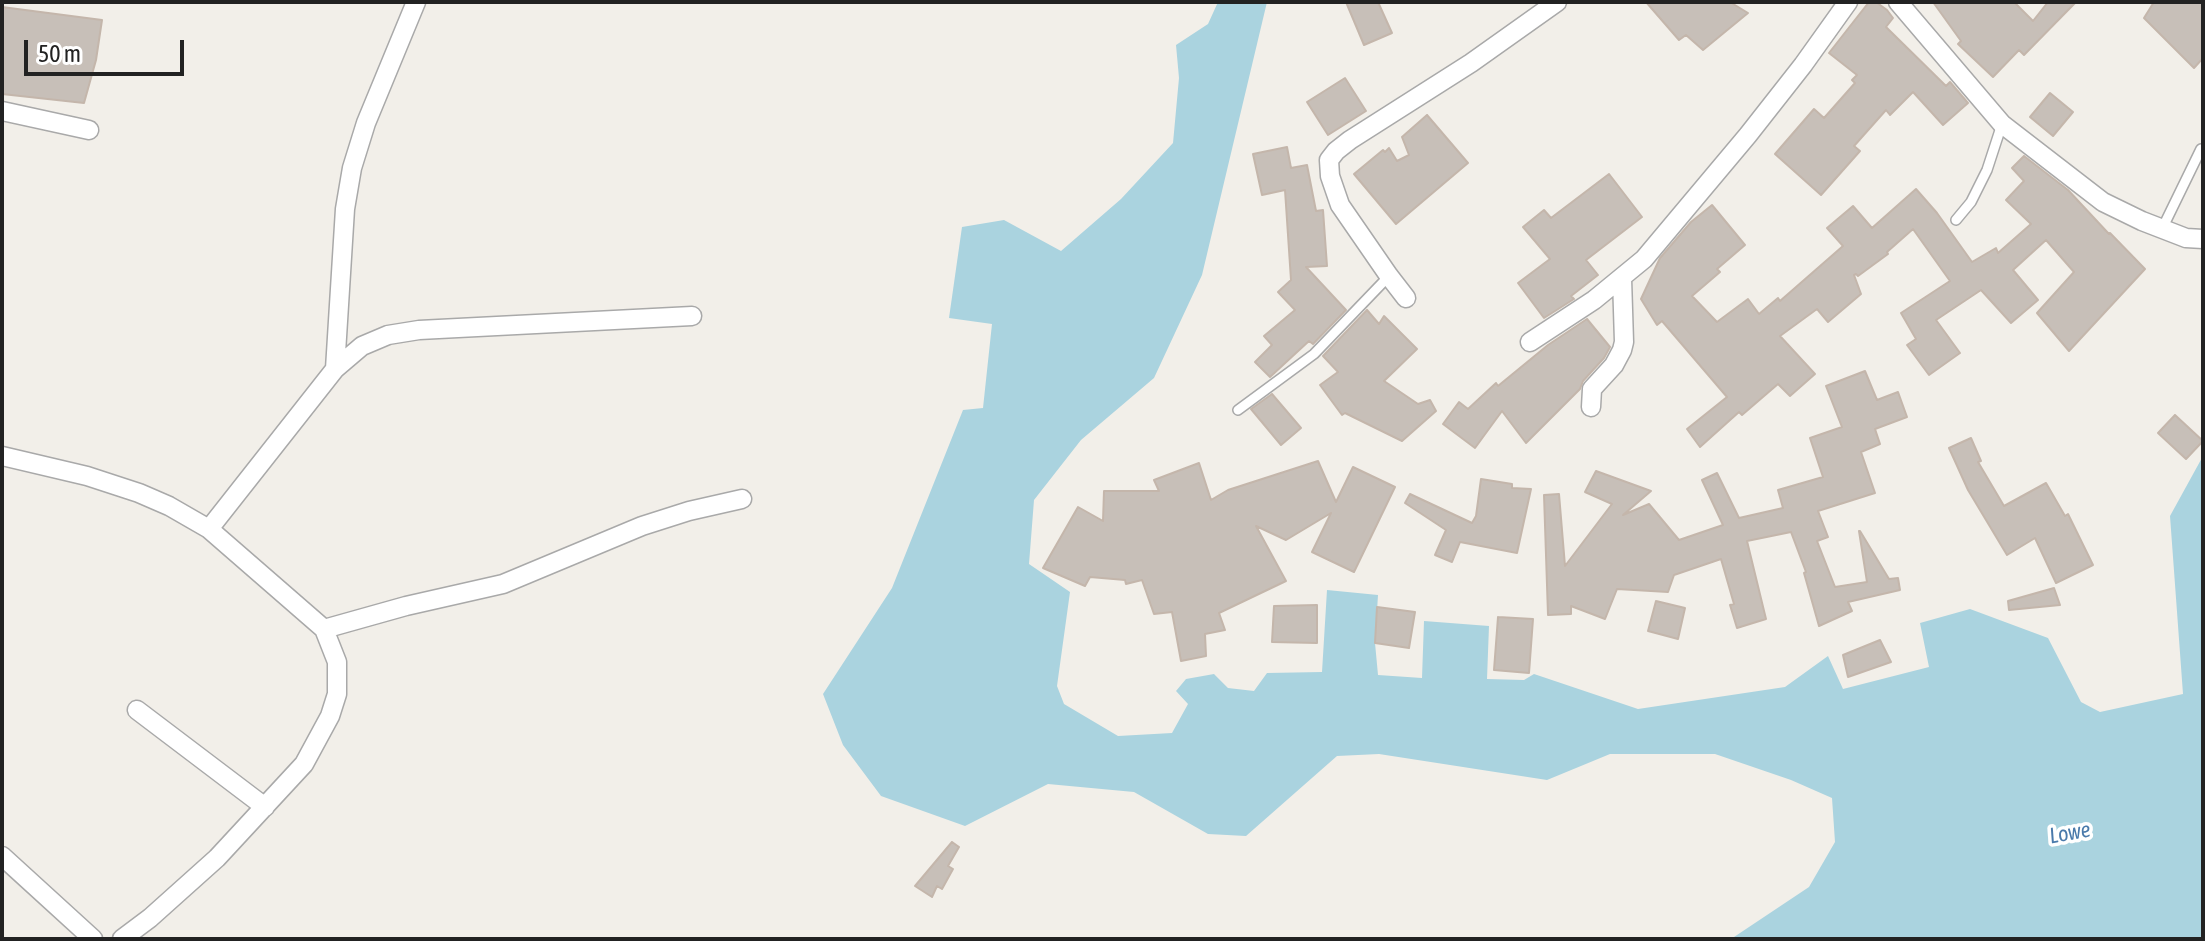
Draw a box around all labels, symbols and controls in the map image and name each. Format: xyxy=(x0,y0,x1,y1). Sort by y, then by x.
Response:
scale bar xyxy=(28,24,188,74)
text: 50 m xyxy=(38,40,81,67)
water label: Lowe xyxy=(2047,816,2093,850)

